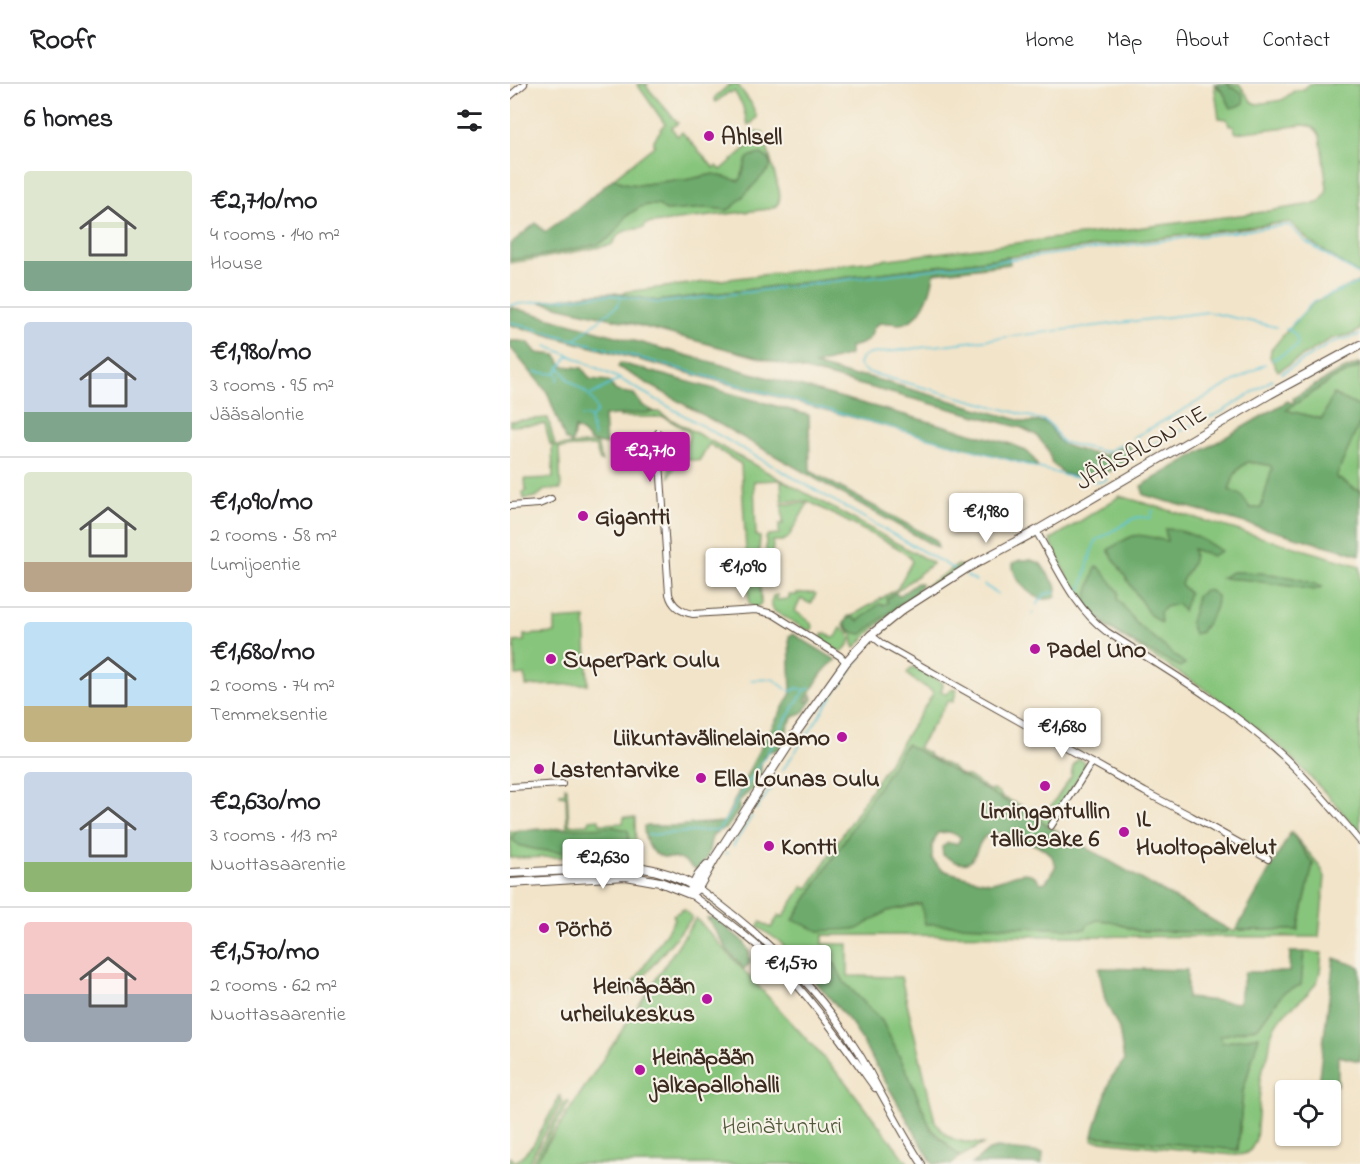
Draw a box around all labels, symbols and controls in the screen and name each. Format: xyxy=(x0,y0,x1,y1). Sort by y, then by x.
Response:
text: Roofr xyxy=(30,21,95,62)
text: Home xyxy=(1025,26,1074,56)
text: Map xyxy=(1107,26,1142,56)
text: About xyxy=(1175,26,1229,56)
text: Contact xyxy=(1262,26,1330,56)
text: 6 homes xyxy=(24,101,113,139)
icon: filters xyxy=(453,104,486,137)
place label: Ahlsell xyxy=(721,121,782,156)
marker: Ahlsell xyxy=(702,129,716,143)
text: €2,710/mo xyxy=(210,183,317,221)
icon: home xyxy=(72,195,144,267)
text: 4 rooms · 140 m² xyxy=(210,221,340,250)
text: House xyxy=(210,250,263,279)
text: €1,980/mo xyxy=(210,334,311,372)
icon: home xyxy=(72,346,144,418)
text: 3 rooms · 95 m² xyxy=(210,372,334,401)
street label: JÄÄSALONTIE xyxy=(1070,397,1214,501)
text: Jääsalontie xyxy=(210,401,304,430)
pin: €2,710 xyxy=(601,432,699,483)
text: €2,710 xyxy=(625,437,675,466)
text: €1,090/mo xyxy=(210,484,313,522)
pin: €1,980 xyxy=(937,493,1035,544)
icon: home xyxy=(72,496,144,568)
text: €1,980 xyxy=(963,498,1009,527)
place label: Gigantti xyxy=(595,501,670,537)
marker: Gigantti xyxy=(576,509,590,523)
text: 2 rooms · 58 m² xyxy=(210,522,337,551)
pin: €1,090 xyxy=(694,548,792,599)
text: Lumijoentie xyxy=(210,551,300,580)
text: €1,090 xyxy=(719,553,767,582)
text: €1,680/mo xyxy=(210,634,315,672)
place label: Padel Uno xyxy=(1047,634,1146,669)
marker: Padel Uno xyxy=(1028,642,1042,656)
place label: SuperPark Oulu xyxy=(563,644,720,679)
icon: home xyxy=(72,646,144,718)
marker: SuperPark Oulu xyxy=(544,652,558,666)
text: 2 rooms · 74 m² xyxy=(210,672,335,701)
text: Temmeksentie xyxy=(210,701,327,730)
pin: €1,680 xyxy=(1013,708,1111,759)
text: €1,680 xyxy=(1038,713,1086,742)
place label: Liikuntavälinelainaamo xyxy=(613,722,830,757)
marker: Liikuntavälinelainaamo xyxy=(835,730,849,744)
place label: Lastentarvike xyxy=(551,754,680,789)
marker: Lastentarvike xyxy=(532,762,546,776)
place label: Ella Lounas Oulu xyxy=(713,763,880,798)
marker: Ella Lounas Oulu xyxy=(694,771,708,785)
marker: Limingantullin talliosake 6 xyxy=(1038,779,1052,793)
text: €2,630/mo xyxy=(210,784,321,822)
place label: Limingantullin talliosake 6 xyxy=(980,795,1110,858)
icon: home xyxy=(72,796,144,868)
place label: IL Huoltopalvelut xyxy=(1136,803,1277,866)
text: 3 rooms · 113 m² xyxy=(210,822,338,851)
marker: IL Huoltopalvelut xyxy=(1117,825,1131,839)
place label: Kontti xyxy=(781,831,837,866)
pin: €2,630 xyxy=(554,839,652,890)
marker: Kontti xyxy=(762,839,776,853)
text: €2,630 xyxy=(576,844,630,873)
text: Nuottasaarentie xyxy=(210,851,346,880)
place label: Pörhö xyxy=(556,913,612,948)
marker: Pörhö xyxy=(537,921,551,935)
text: €1,570/mo xyxy=(210,934,319,972)
pin: €1,570 xyxy=(742,945,840,996)
icon: home xyxy=(72,946,144,1018)
text: €1,570 xyxy=(765,950,817,979)
place label: Heinäpään urheilukeskus xyxy=(560,970,695,1033)
text: 2 rooms · 62 m² xyxy=(210,972,337,1001)
marker: Heinäpään urheilukeskus xyxy=(700,992,714,1006)
text: Nuottasaarentie xyxy=(210,1001,346,1030)
place label: Heinäpään jalkapallohalli xyxy=(648,1041,780,1104)
marker: Heinäpään jalkapallohalli xyxy=(633,1063,647,1077)
map controls xyxy=(1275,1080,1341,1146)
button: locate xyxy=(1275,1080,1341,1146)
park label: Heinätunturi xyxy=(722,1110,842,1145)

